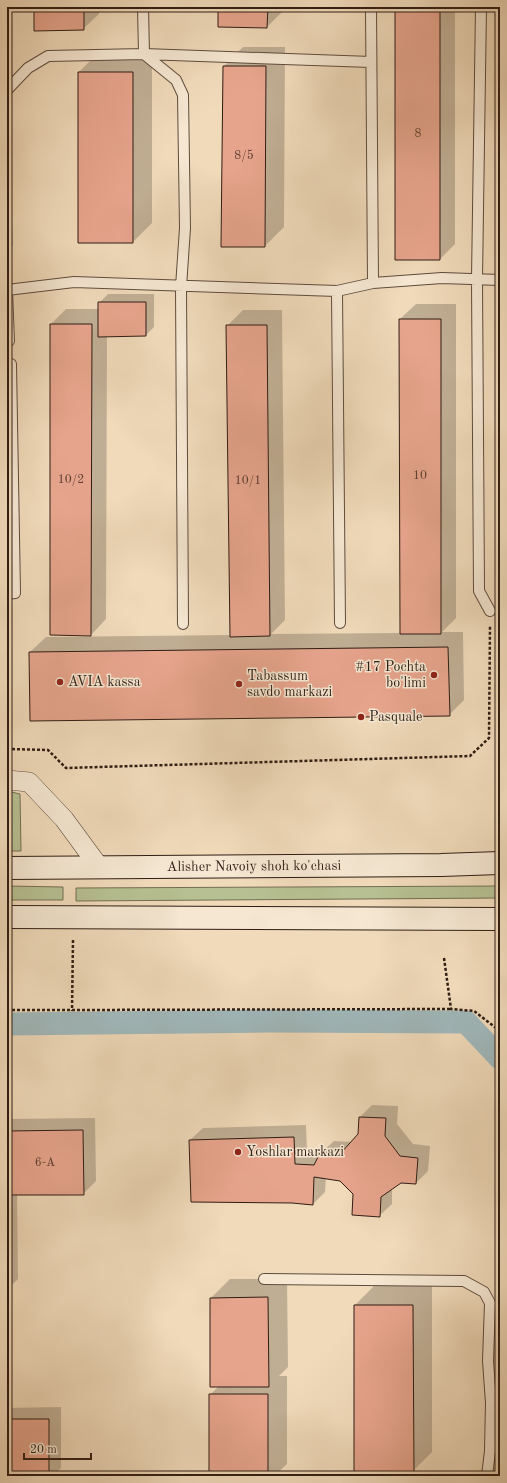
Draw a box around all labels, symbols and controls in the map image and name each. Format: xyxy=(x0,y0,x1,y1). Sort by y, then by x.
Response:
house number: 8 xyxy=(415,128,422,140)
house number: 8/5 xyxy=(234,149,254,162)
house number: 10 xyxy=(413,470,427,482)
house number: 10/2 xyxy=(58,474,84,486)
house number: 10/1 xyxy=(235,475,261,487)
place label: #17 Pochta bo'limi xyxy=(355,660,426,690)
place label: Tabassum savdo markazi xyxy=(247,669,333,699)
marker: #17 Pochta bo'limi xyxy=(429,670,439,680)
place label: AVIA kassa xyxy=(68,675,141,689)
marker: AVIA kassa xyxy=(55,677,65,687)
marker: Tabassum savdo markazi xyxy=(234,679,244,689)
place label: Pasquale xyxy=(369,710,423,724)
marker: Pasquale xyxy=(356,712,366,722)
street label: Alisher Navoiy shoh ko'chasi xyxy=(167,859,342,874)
place label: Yoshlar markazi xyxy=(246,1145,344,1159)
marker: Yoshlar markazi xyxy=(233,1147,243,1157)
house number: 6-A xyxy=(35,1157,55,1169)
scale bar xyxy=(24,1435,91,1461)
text: 20 m xyxy=(30,1444,57,1456)

